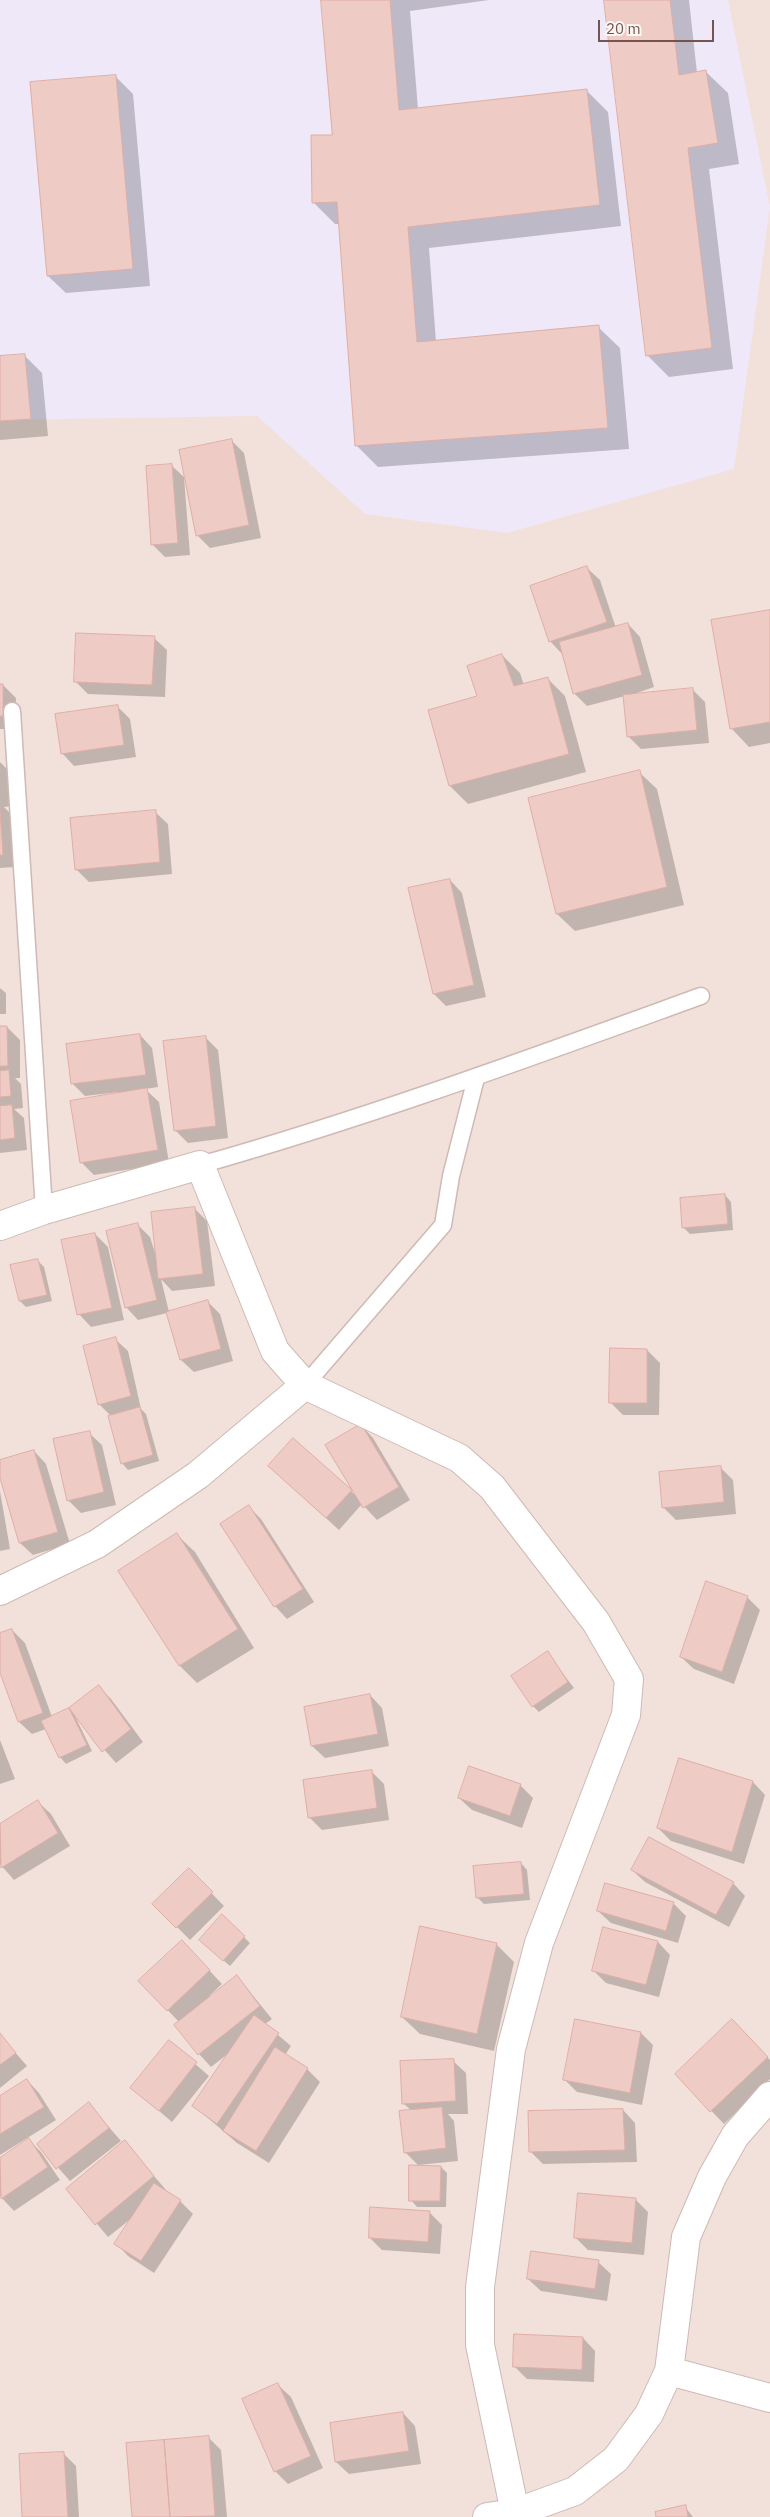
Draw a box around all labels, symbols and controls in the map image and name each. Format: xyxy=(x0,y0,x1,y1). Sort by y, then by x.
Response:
scale bar xyxy=(600,10,716,42)
text: 20 m xyxy=(606,19,641,38)

